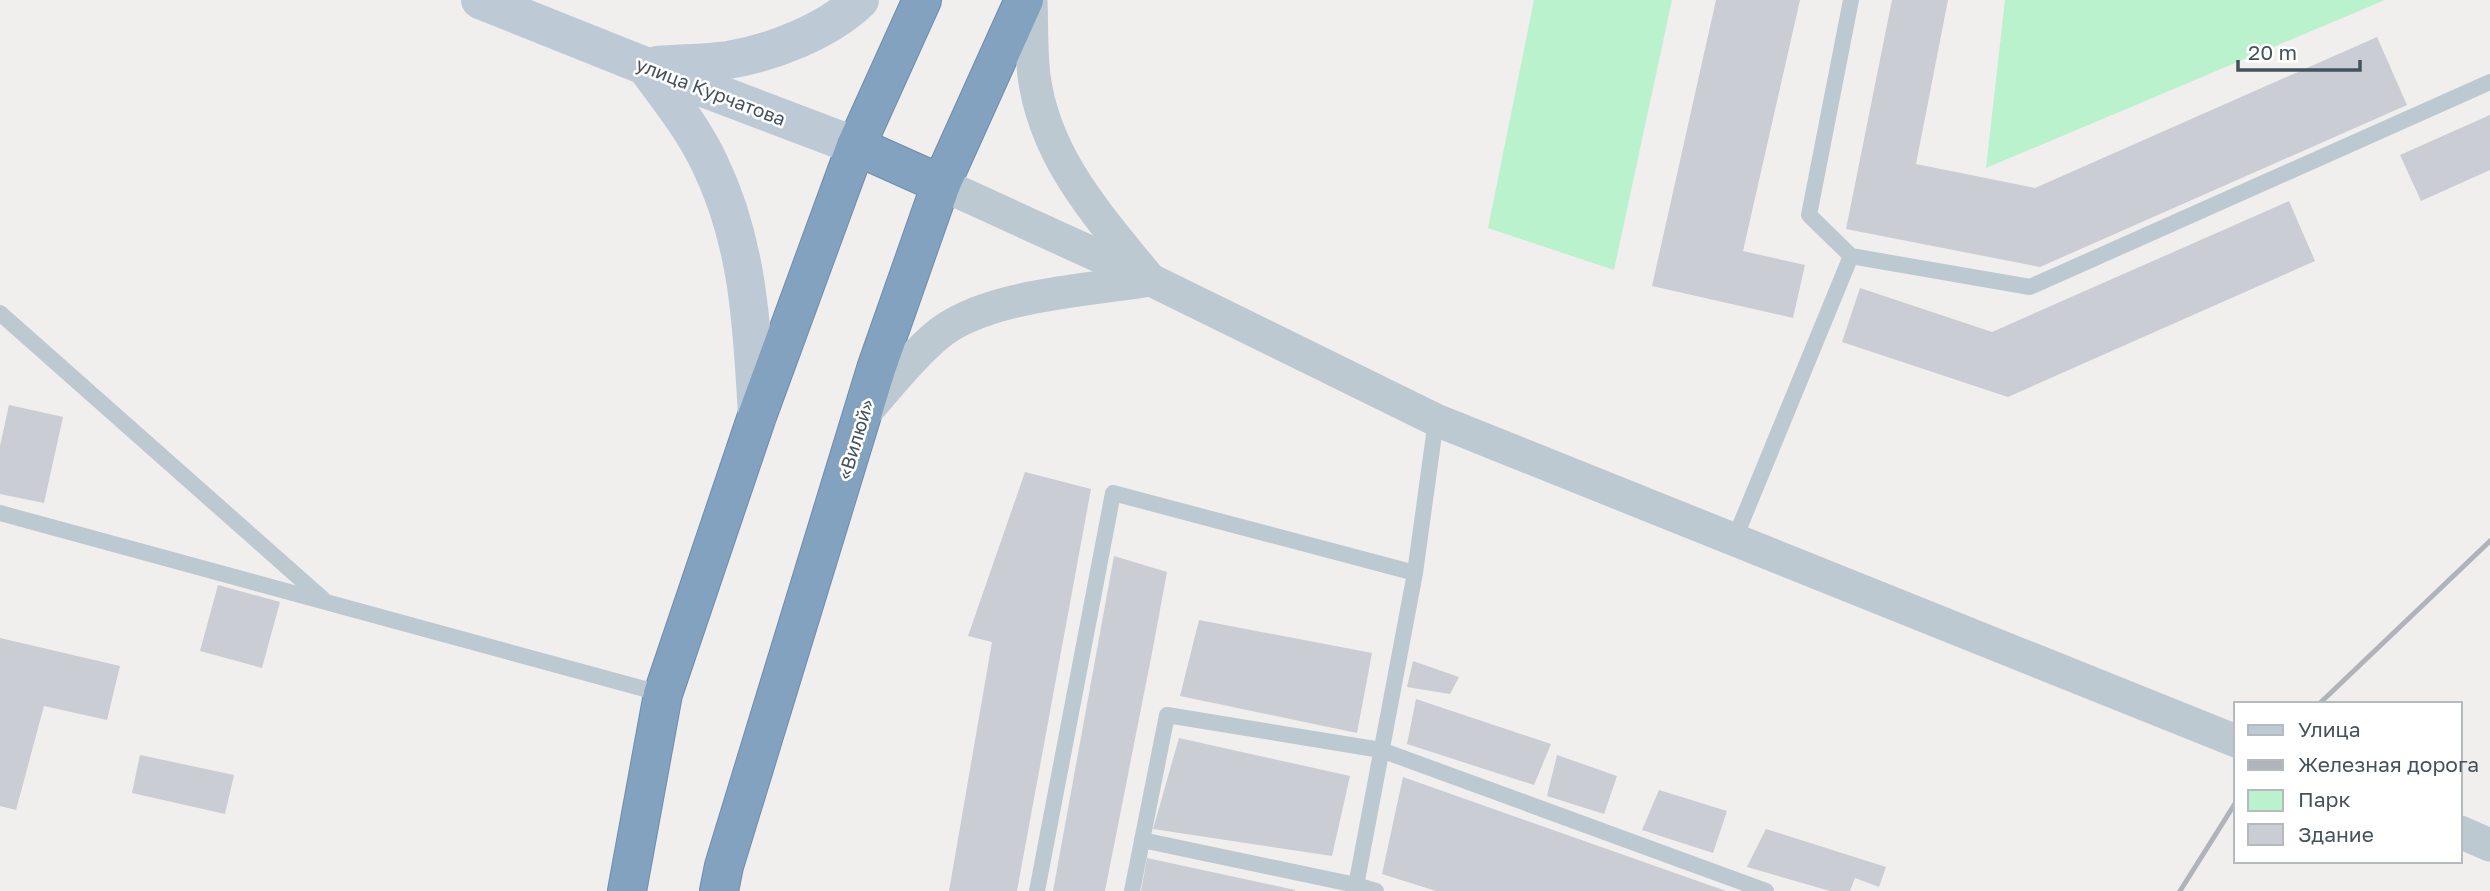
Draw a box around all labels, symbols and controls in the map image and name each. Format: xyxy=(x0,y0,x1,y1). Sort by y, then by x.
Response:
scale bar xyxy=(2238,28,2360,72)
text: 20 m xyxy=(2248,39,2297,65)
street label: улица Курчатова xyxy=(633,52,789,130)
street label: «Вилюй» xyxy=(832,396,878,482)
legend xyxy=(2234,702,2462,863)
text: Улица xyxy=(2298,716,2361,742)
text: Железная дорога xyxy=(2298,751,2479,777)
text: Парк xyxy=(2298,786,2351,812)
text: Здание xyxy=(2298,821,2374,847)

